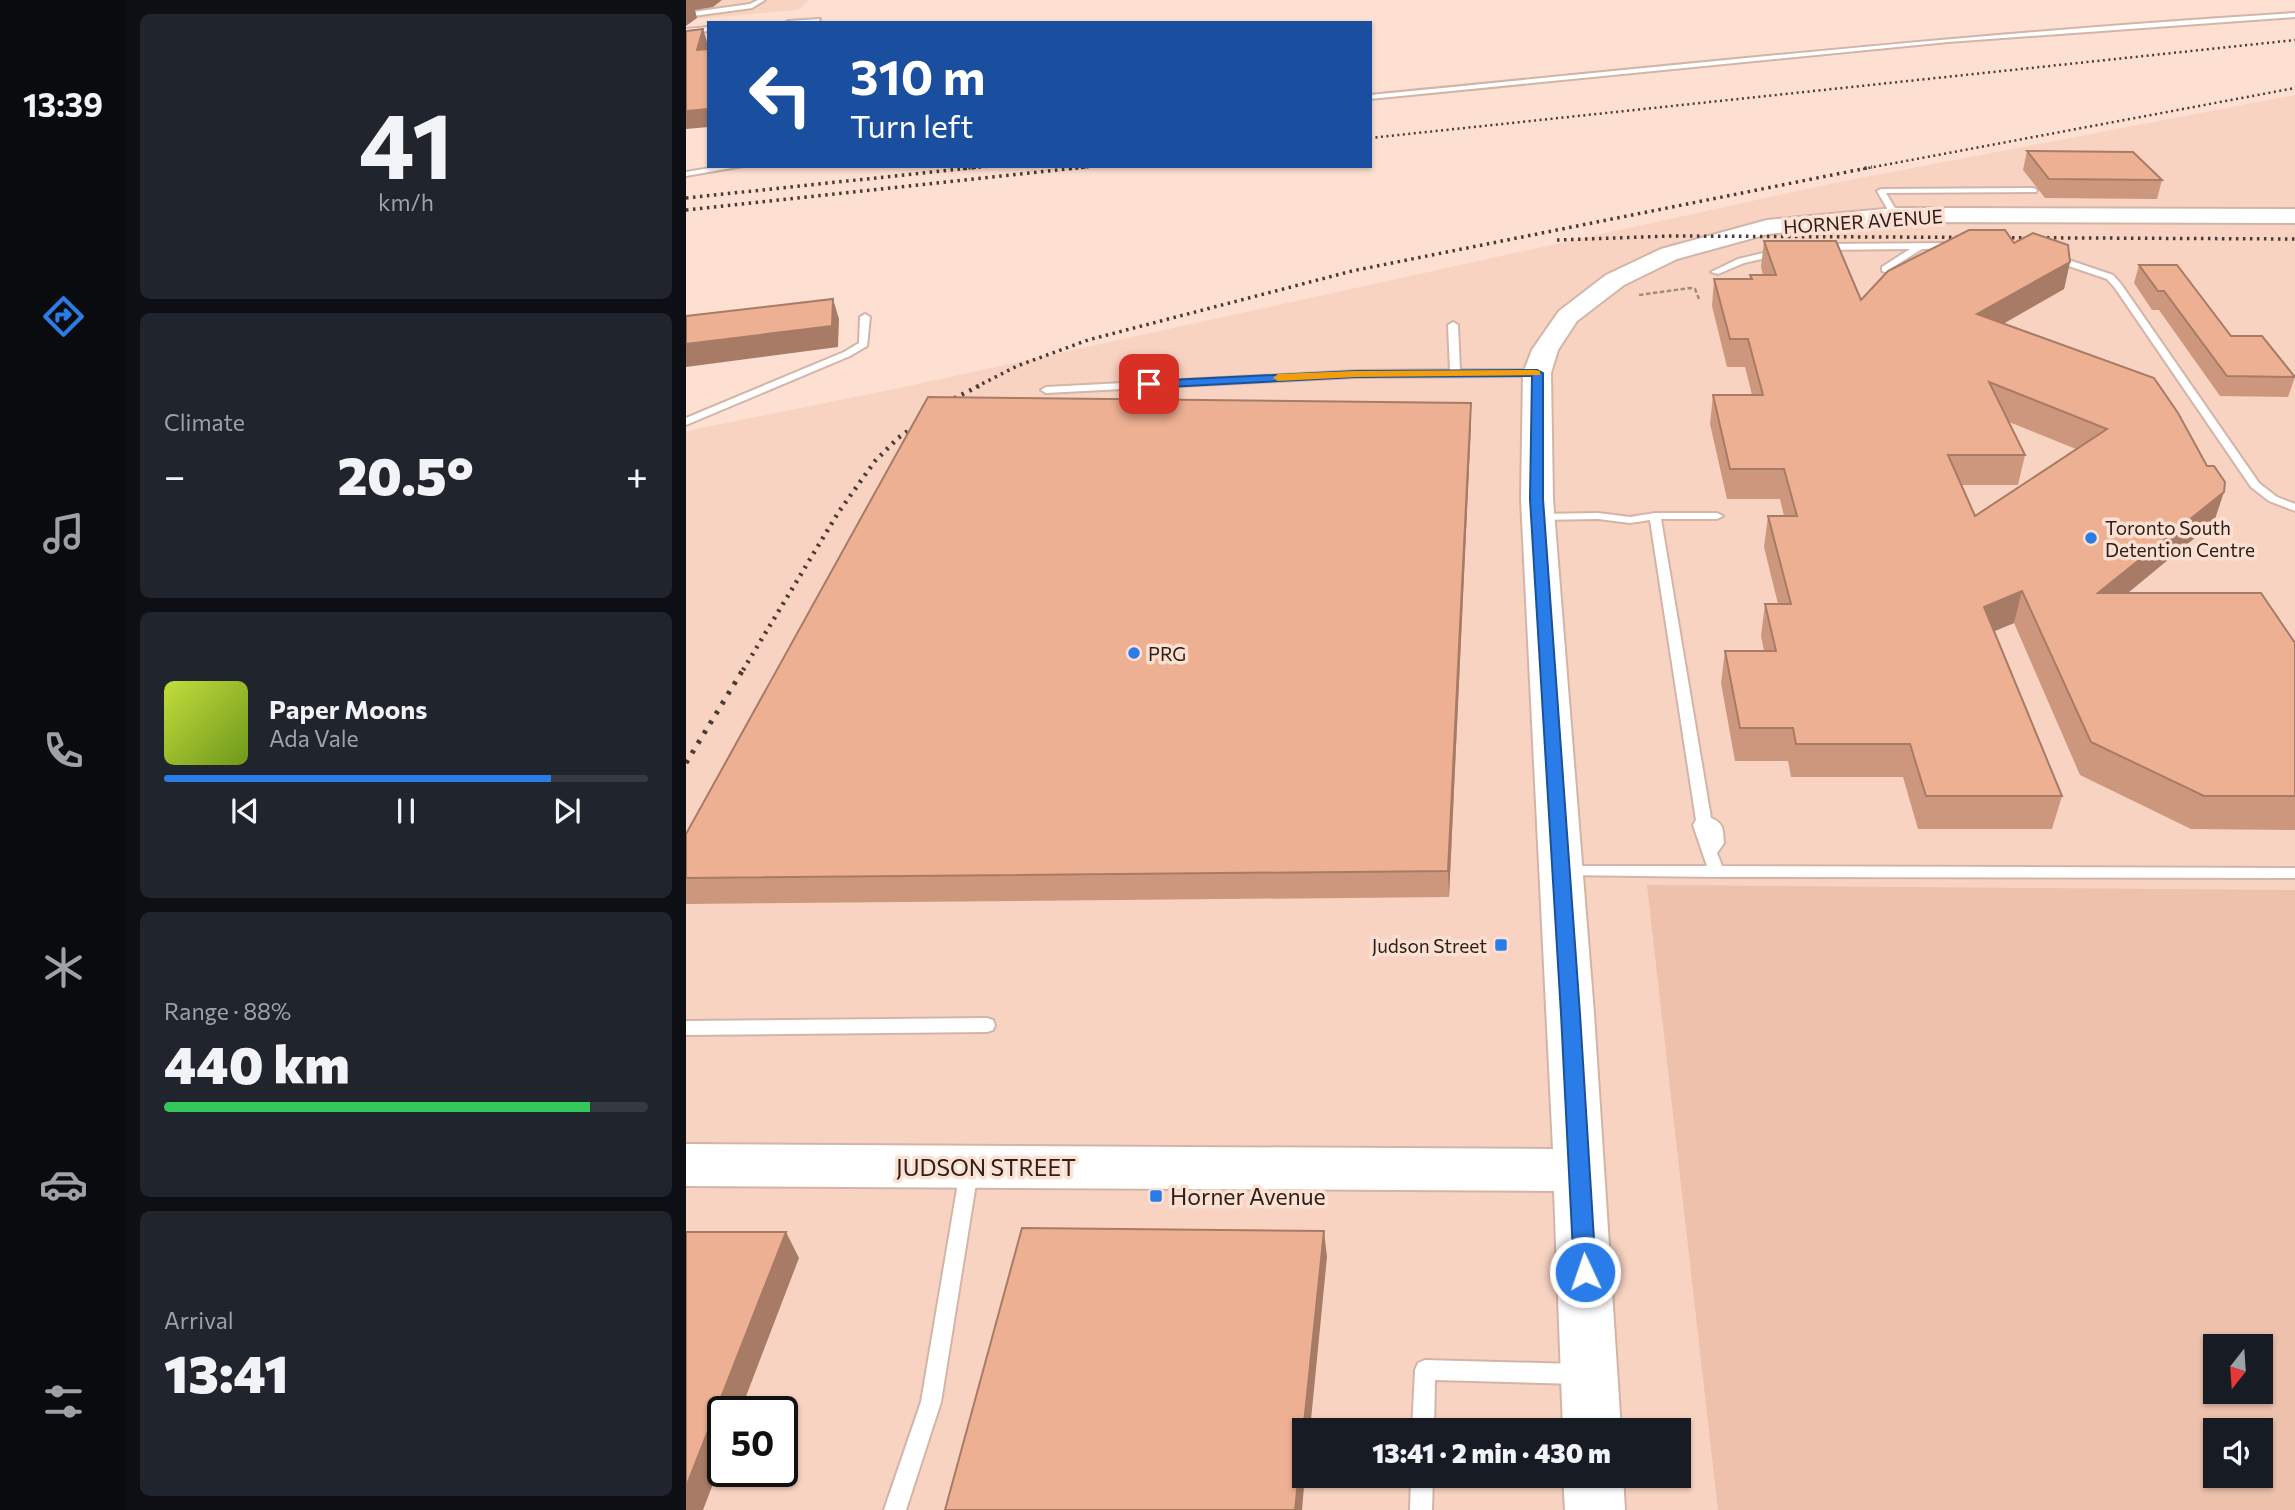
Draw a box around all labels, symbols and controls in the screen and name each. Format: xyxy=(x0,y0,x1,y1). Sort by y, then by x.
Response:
text: 310 m xyxy=(850,45,985,105)
icon: left xyxy=(735,49,826,140)
text: 13:39 xyxy=(23,84,103,124)
text: 41 xyxy=(359,86,453,198)
text: Turn left xyxy=(850,105,974,145)
text: km/h xyxy=(378,188,434,216)
street label: HORNER AVENUE xyxy=(1782,204,1944,238)
icon: directions xyxy=(39,292,88,341)
pin xyxy=(1119,354,1179,414)
icon: arrive xyxy=(1130,365,1168,403)
text: Climate xyxy=(164,408,245,436)
text: 20.5° xyxy=(337,442,474,506)
text: − xyxy=(164,451,186,498)
text: + xyxy=(626,451,648,498)
icon: music xyxy=(39,509,88,558)
place label: Toronto South Detention Centre xyxy=(2105,516,2255,561)
marker: Toronto South Detention Centre xyxy=(2083,530,2099,546)
place label: PRG xyxy=(1148,642,1186,665)
marker: PRG xyxy=(1126,645,1142,661)
text: Paper Moons xyxy=(269,693,427,724)
text: Ada Vale xyxy=(269,724,359,752)
icon: phone xyxy=(39,726,88,775)
icon: previous xyxy=(226,792,264,830)
icon: pause xyxy=(387,792,425,830)
icon: next xyxy=(548,792,586,830)
place label: Judson Street xyxy=(1372,934,1487,957)
marker: Judson Street xyxy=(1493,937,1509,953)
icon: climate xyxy=(39,943,88,992)
text: Range · 88% xyxy=(164,997,291,1025)
text: 440 km xyxy=(164,1031,350,1095)
street label: JUDSON STREET xyxy=(896,1153,1076,1181)
icon: car xyxy=(39,1160,88,1209)
place label: Horner Avenue xyxy=(1170,1182,1326,1210)
marker: Horner Avenue xyxy=(1148,1188,1164,1204)
position arrow xyxy=(1548,1235,1622,1309)
text: Arrival xyxy=(164,1306,234,1334)
north arrow xyxy=(2203,1334,2273,1404)
map controls xyxy=(2203,1334,2273,1488)
text: 13:41 xyxy=(164,1340,289,1404)
icon: filters xyxy=(39,1377,88,1426)
speed limit sign: 50 xyxy=(707,1396,798,1487)
button: sound xyxy=(2203,1418,2273,1488)
text: 13:41 · 2 min · 430 m xyxy=(1372,1437,1611,1468)

